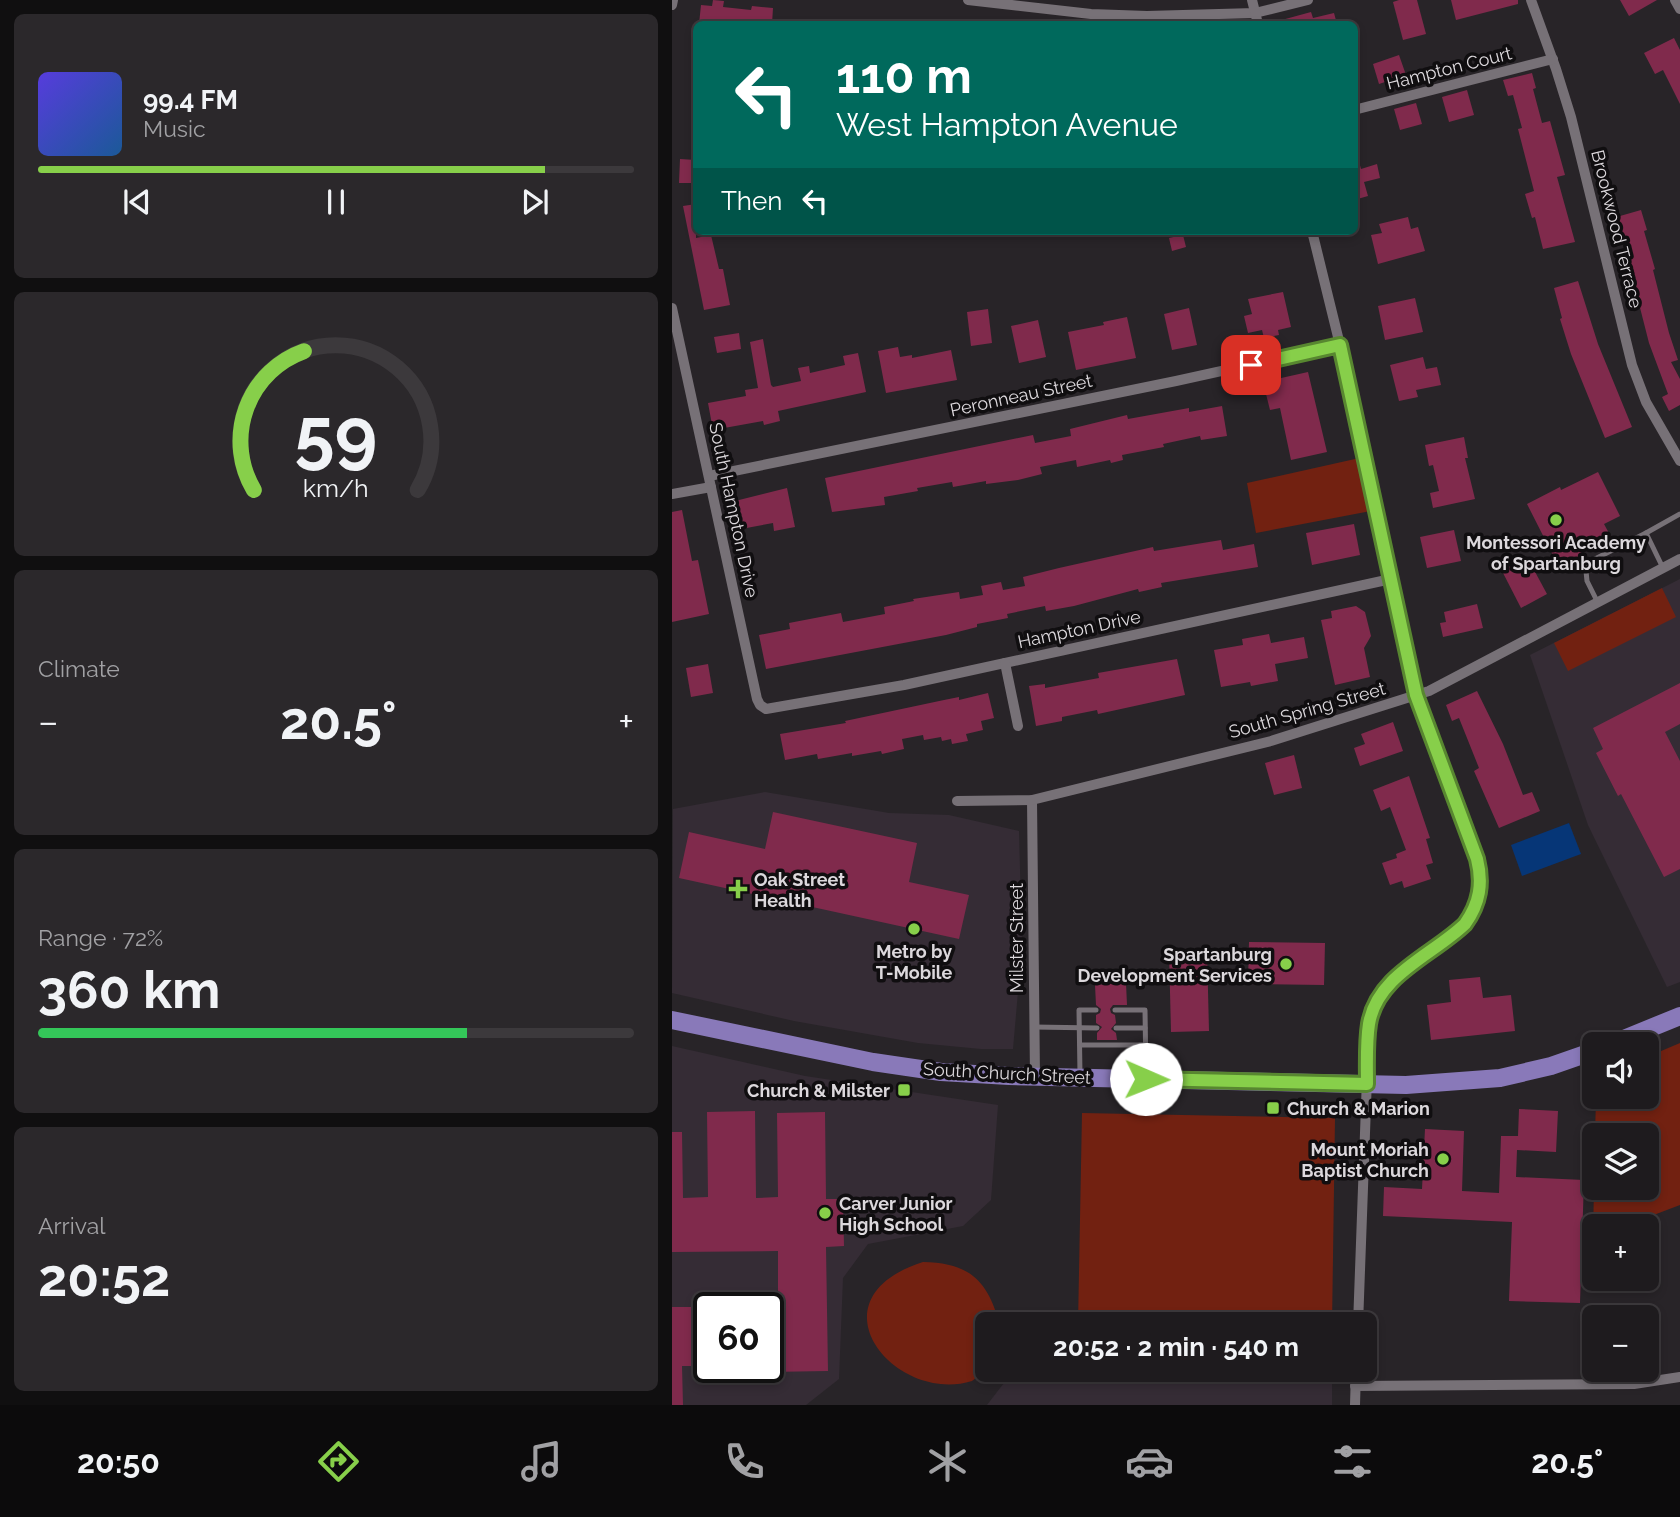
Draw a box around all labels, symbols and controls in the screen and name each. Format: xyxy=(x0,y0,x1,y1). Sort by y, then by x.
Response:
street label: Hampton Court xyxy=(1384,42,1514,94)
text: 110 m xyxy=(836,47,972,104)
icon: left xyxy=(721,49,812,140)
text: 99.4 FM xyxy=(143,85,238,115)
text: West Hampton Avenue xyxy=(836,106,1178,143)
text: Music xyxy=(143,115,206,142)
street label: Brookwood Terrace xyxy=(1587,148,1647,311)
icon: left xyxy=(796,182,834,220)
icon: previous xyxy=(118,183,156,221)
icon: pause xyxy=(317,183,355,221)
icon: next xyxy=(516,183,554,221)
text: Then xyxy=(721,186,782,216)
pin xyxy=(1221,335,1281,395)
icon: arrive xyxy=(1232,346,1270,384)
street label: Peronneau Street xyxy=(948,370,1094,420)
text: 59 xyxy=(294,393,378,478)
street label: South Hampton Drive xyxy=(705,420,763,600)
text: km/h xyxy=(303,473,369,503)
marker: Montessori Academy of Spartanburg xyxy=(1548,512,1564,528)
place label: Montessori Academy of Spartanburg xyxy=(1466,532,1646,574)
street label: Hampton Drive xyxy=(1016,606,1143,652)
text: Climate xyxy=(38,655,120,682)
street label: South Spring Street xyxy=(1226,678,1388,742)
text: 20.5° xyxy=(280,690,397,751)
text: − xyxy=(38,699,58,744)
text: + xyxy=(618,699,634,744)
place label: Oak Street Health xyxy=(754,869,845,911)
marker: Oak Street Health xyxy=(728,879,748,899)
street label: Milster Street xyxy=(1006,883,1027,993)
marker: Metro by T-Mobile xyxy=(906,921,922,937)
text: Range · 72% xyxy=(38,924,163,951)
place label: Metro by T-Mobile xyxy=(876,941,952,983)
place label: Spartanburg Development Services xyxy=(1078,944,1272,986)
marker: Spartanburg Development Services xyxy=(1278,956,1294,972)
text: 360 km xyxy=(38,959,220,1020)
map controls xyxy=(1582,1032,1659,1382)
button: sound xyxy=(1582,1032,1659,1109)
position arrow xyxy=(1109,1042,1183,1116)
street label: South Church Street xyxy=(923,1058,1091,1088)
place label: Church & Milster xyxy=(747,1080,890,1101)
marker: Church & Milster xyxy=(896,1082,912,1098)
place label: Church & Marion xyxy=(1287,1098,1430,1119)
marker: Church & Marion xyxy=(1265,1100,1281,1116)
button: layers xyxy=(1582,1123,1659,1200)
place label: Mount Moriah Baptist Church xyxy=(1301,1139,1429,1181)
marker: Mount Moriah Baptist Church xyxy=(1435,1151,1451,1167)
place label: Carver Junior High School xyxy=(839,1193,953,1235)
marker: Carver Junior High School xyxy=(817,1205,833,1221)
text: Arrival xyxy=(38,1212,105,1239)
button: + xyxy=(1582,1214,1659,1291)
text: 20:52 xyxy=(38,1247,170,1308)
speed limit sign: 60 xyxy=(693,1292,784,1383)
button: − xyxy=(1582,1305,1659,1382)
text: 20:52 · 2 min · 540 m xyxy=(1053,1332,1299,1362)
icon: directions xyxy=(314,1437,363,1486)
icon: music xyxy=(517,1437,566,1486)
icon: phone xyxy=(720,1437,769,1486)
icon: climate xyxy=(923,1437,972,1486)
icon: car xyxy=(1125,1437,1174,1486)
icon: filters xyxy=(1328,1437,1377,1486)
text: 20:50 xyxy=(77,1443,160,1480)
text: 20.5° xyxy=(1531,1443,1603,1480)

